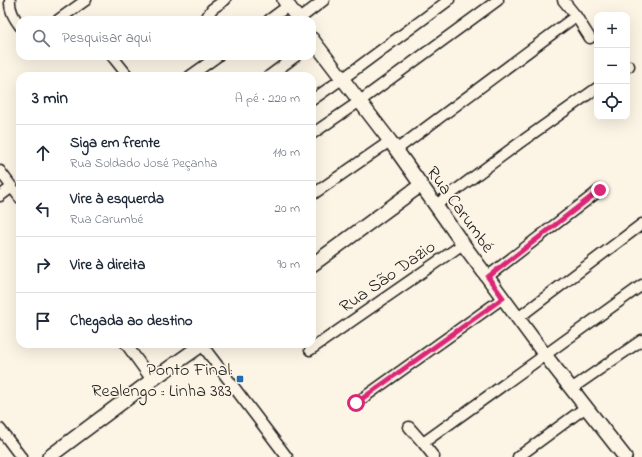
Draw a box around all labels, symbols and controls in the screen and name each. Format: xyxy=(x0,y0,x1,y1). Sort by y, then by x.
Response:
map controls xyxy=(594,12,630,120)
button: + xyxy=(594,12,630,48)
search box xyxy=(16,16,316,60)
icon: search xyxy=(30,27,52,49)
text: Pesquisar aqui xyxy=(62,27,151,49)
button: − xyxy=(594,48,630,84)
button: locate xyxy=(594,84,630,120)
text: 3 min xyxy=(32,86,68,111)
text: A pé · 220 m xyxy=(235,89,300,108)
text: Siga em frente xyxy=(70,132,160,154)
icon: ahead xyxy=(32,142,54,164)
text: 110 m xyxy=(273,143,300,162)
text: Rua Soldado José Peçanha xyxy=(70,154,217,173)
street label: Rua Carumbé xyxy=(419,162,500,260)
route end xyxy=(591,181,609,199)
text: Vire à esquerda xyxy=(70,188,164,210)
icon: left xyxy=(32,198,54,220)
text: 20 m xyxy=(275,199,300,218)
text: Rua Carumbé xyxy=(70,210,143,229)
street label: Rua São Dazio xyxy=(335,235,441,320)
icon: right xyxy=(32,254,54,276)
text: Vire à direita xyxy=(70,254,145,276)
text: 90 m xyxy=(277,255,300,274)
icon: arrive xyxy=(32,310,54,332)
text: Chegada ao destino xyxy=(70,310,193,332)
place label: Ponto Final: Realengo :: Linha 383 xyxy=(92,358,232,406)
marker: Ponto Final: Realengo :: Linha 383 xyxy=(235,374,245,384)
route start xyxy=(347,394,365,412)

